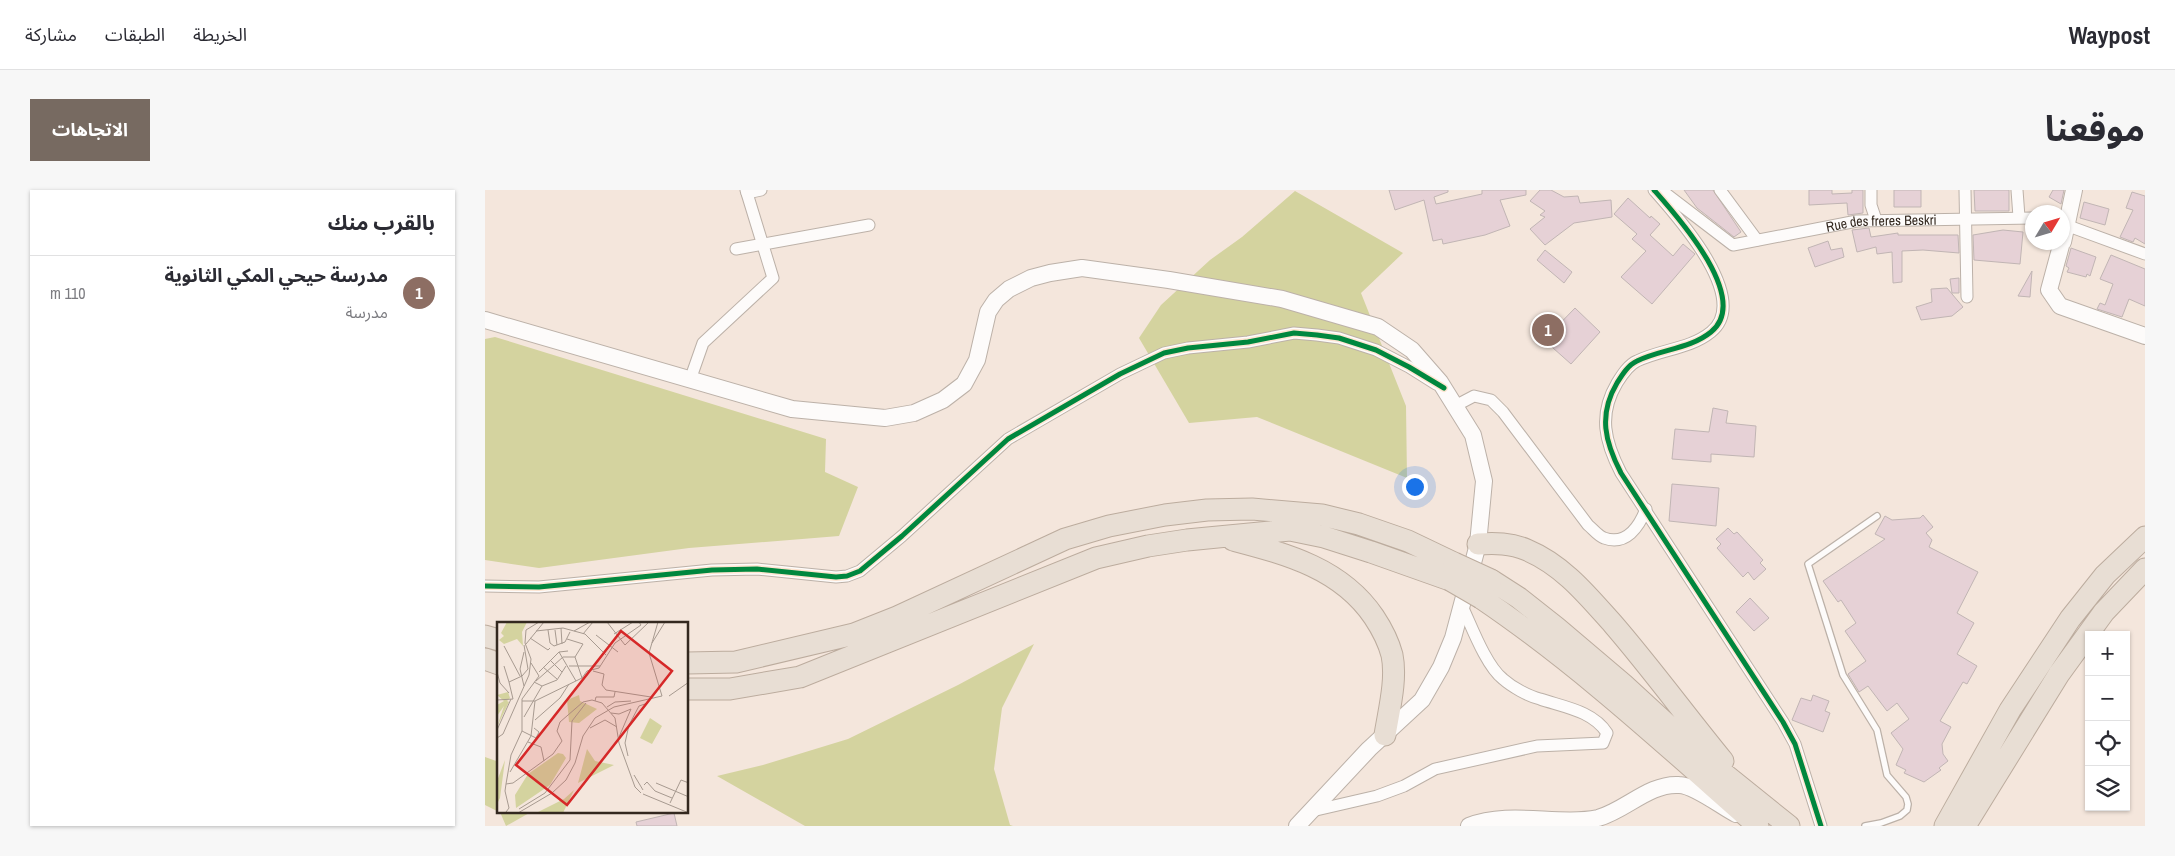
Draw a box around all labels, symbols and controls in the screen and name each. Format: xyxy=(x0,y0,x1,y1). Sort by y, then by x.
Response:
text: Waypost xyxy=(2069,19,2150,51)
text: مشاركة xyxy=(25,22,77,47)
text: الطبقات xyxy=(105,22,165,47)
text: الخريطة xyxy=(193,22,247,47)
button: الاتجاهات xyxy=(30,99,150,161)
text: موقعنا xyxy=(2045,105,2145,152)
north arrow xyxy=(2025,205,2070,250)
text: بالقرب منك xyxy=(328,208,435,237)
street label: Rue des freres Beskri xyxy=(1824,211,1937,236)
text: مدرسة حيحي المكي الثانوية xyxy=(164,262,388,288)
text: 110 m xyxy=(50,282,86,304)
text: 1 xyxy=(415,282,423,304)
text: مدرسة xyxy=(345,301,388,323)
pin: 1 xyxy=(1532,311,1564,349)
your location xyxy=(1402,474,1428,500)
inset map xyxy=(497,622,689,814)
map controls xyxy=(2085,631,2130,811)
button: + xyxy=(2085,631,2130,676)
button: − xyxy=(2085,676,2130,721)
button: locate xyxy=(2085,721,2130,766)
button: layers xyxy=(2085,766,2130,811)

